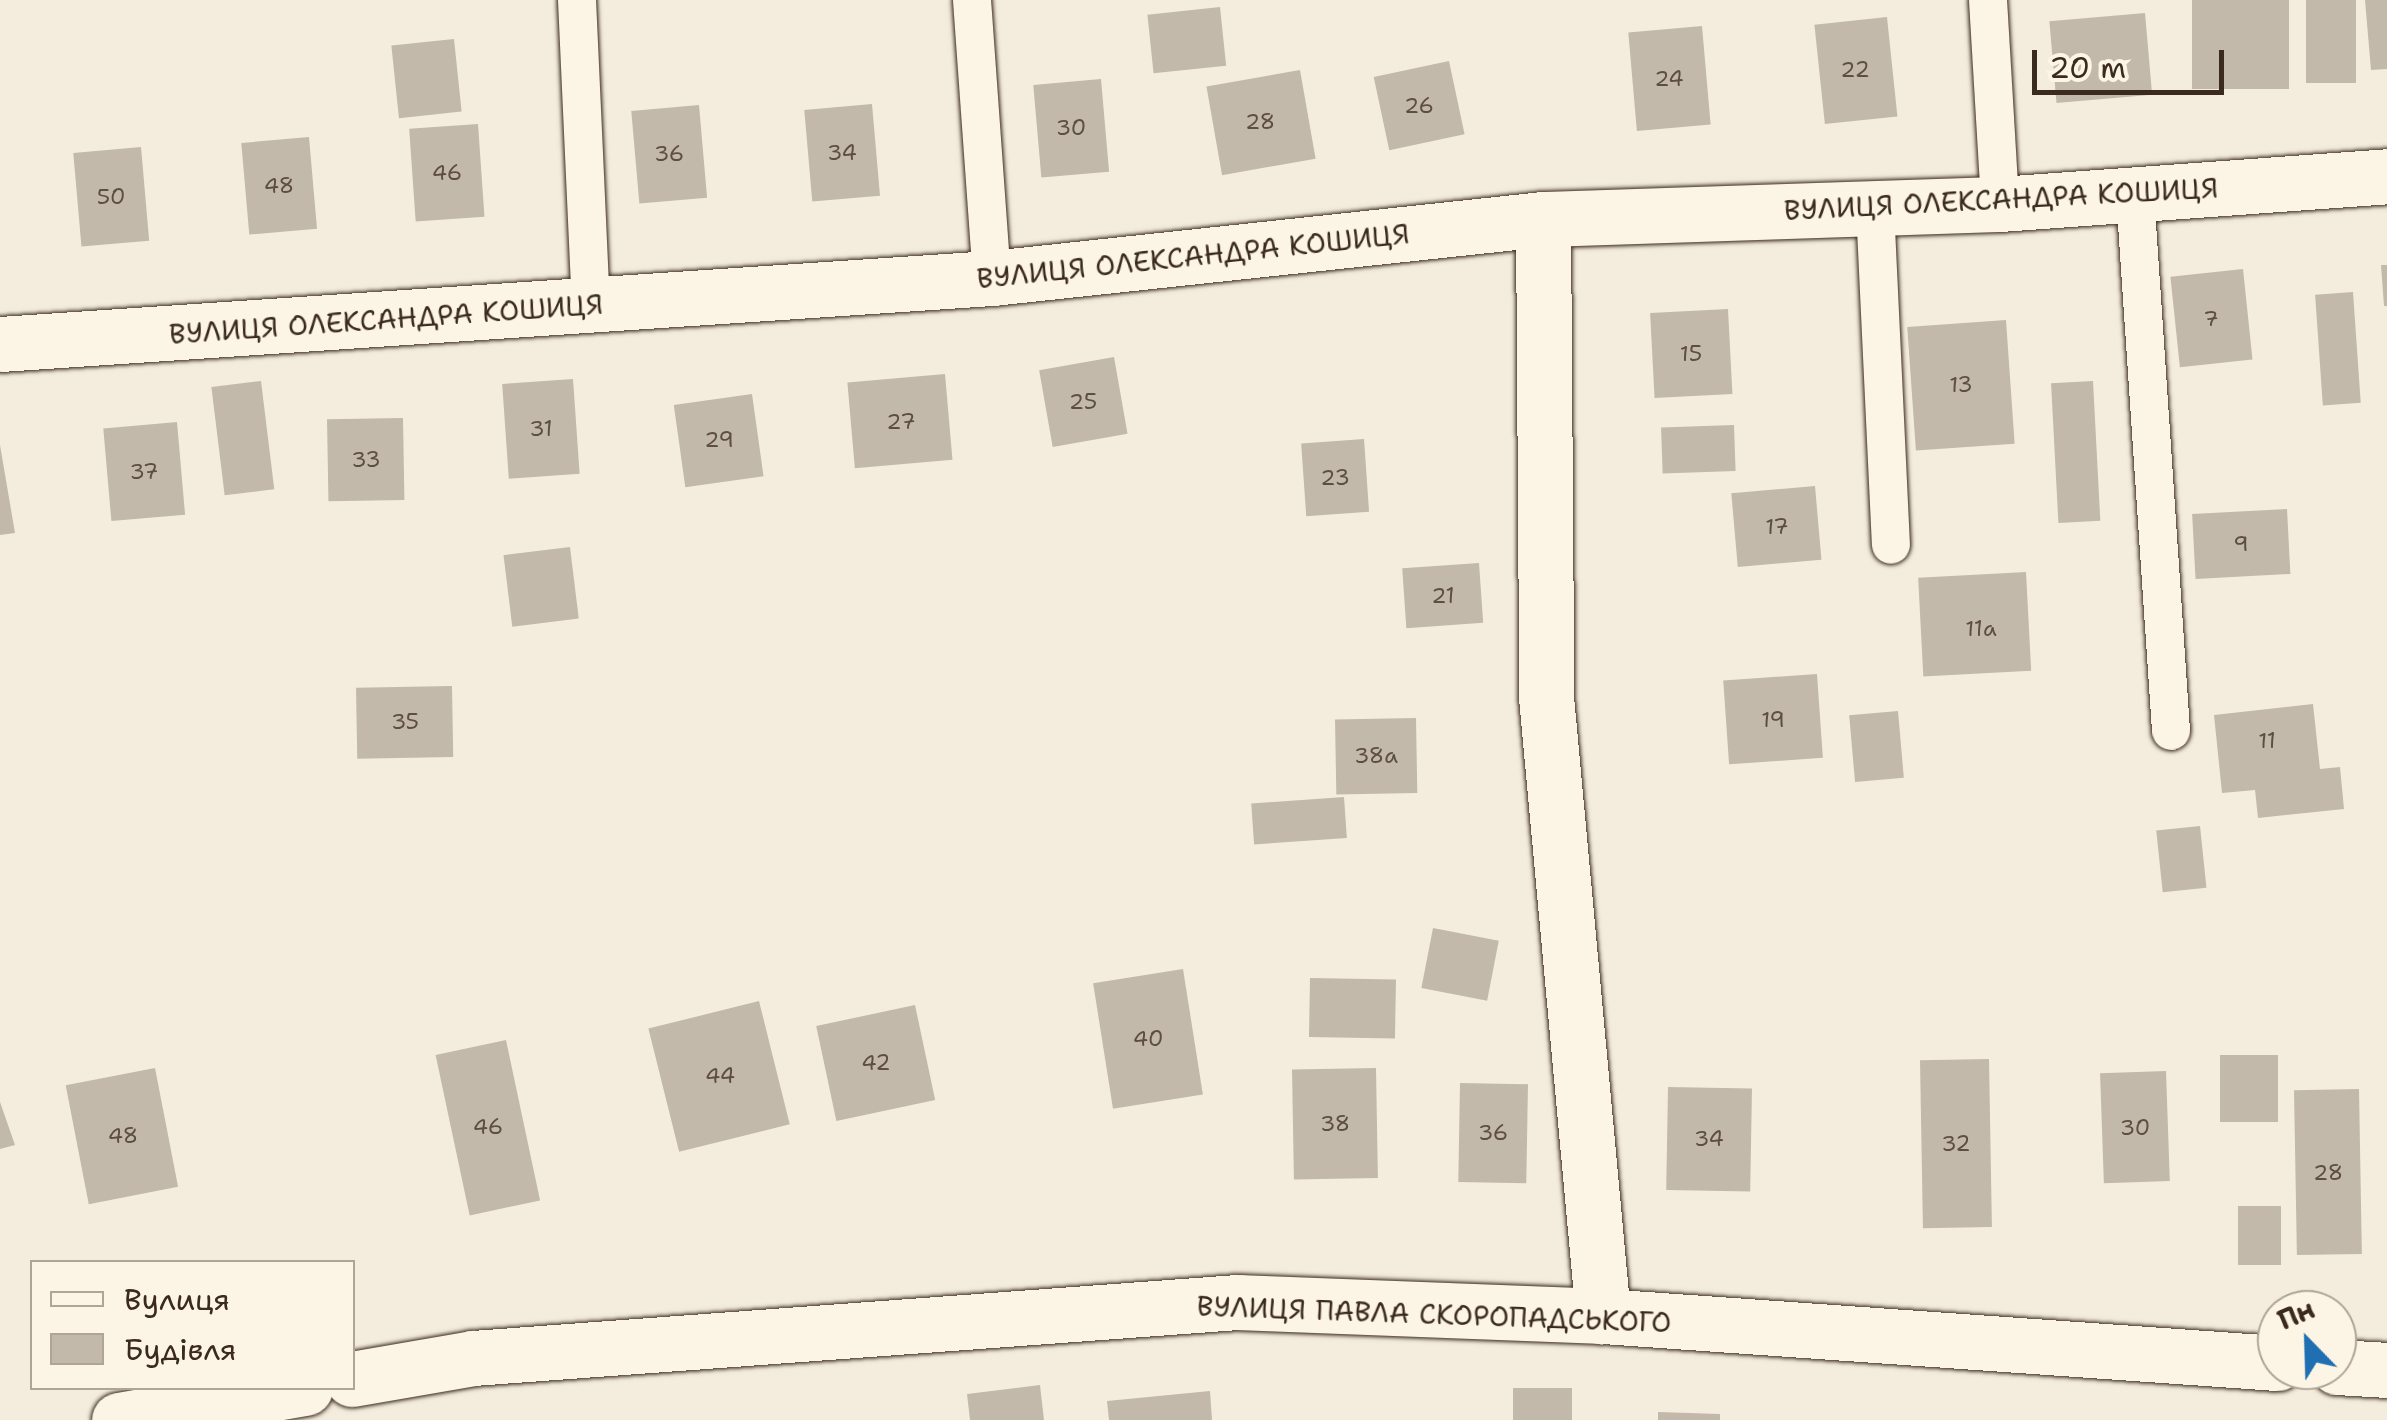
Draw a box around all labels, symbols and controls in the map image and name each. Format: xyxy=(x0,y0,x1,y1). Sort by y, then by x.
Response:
scale bar xyxy=(2037,30,2230,92)
text: 20 m xyxy=(2049,47,2126,88)
house number: 22 xyxy=(1840,57,1870,83)
house number: 24 xyxy=(1654,66,1684,92)
house number: 26 xyxy=(1404,93,1434,119)
house number: 28 xyxy=(1245,109,1275,135)
house number: 30 xyxy=(1056,115,1086,141)
house number: 34 xyxy=(827,140,857,166)
house number: 36 xyxy=(654,141,684,167)
house number: 46 xyxy=(432,160,462,186)
street label: ВУЛИЦЯ ОЛЕКСАНДРА КОШИЦЯ xyxy=(1783,171,2219,227)
house number: 48 xyxy=(264,173,294,199)
house number: 50 xyxy=(97,184,125,210)
street label: ВУЛИЦЯ ОЛЕКСАНДРА КОШИЦЯ xyxy=(975,217,1411,295)
street label: ВУЛИЦЯ ОЛЕКСАНДРА КОШИЦЯ xyxy=(168,287,604,351)
house number: 7 xyxy=(2203,306,2219,332)
house number: 15 xyxy=(1680,341,1702,367)
house number: 13 xyxy=(1949,372,1973,398)
house number: 25 xyxy=(1069,389,1097,415)
house number: 27 xyxy=(886,409,916,435)
house number: 31 xyxy=(529,416,553,442)
house number: 29 xyxy=(704,427,734,453)
house number: 33 xyxy=(351,447,381,473)
house number: 37 xyxy=(130,459,158,485)
house number: 23 xyxy=(1320,465,1350,491)
house number: 17 xyxy=(1765,514,1789,540)
house number: 9 xyxy=(2233,531,2249,557)
house number: 21 xyxy=(1431,583,1455,609)
house number: 11а xyxy=(1965,616,1997,642)
house number: 19 xyxy=(1761,707,1785,733)
house number: 35 xyxy=(391,709,419,735)
house number: 11 xyxy=(2258,728,2276,754)
house number: 38а xyxy=(1354,743,1398,769)
house number: 40 xyxy=(1133,1026,1163,1052)
house number: 42 xyxy=(861,1050,891,1076)
house number: 44 xyxy=(705,1063,735,1089)
house number: 38 xyxy=(1320,1111,1350,1137)
house number: 46 xyxy=(473,1114,503,1140)
house number: 30 xyxy=(2120,1115,2150,1141)
house number: 36 xyxy=(1478,1120,1508,1146)
house number: 48 xyxy=(108,1123,138,1149)
house number: 34 xyxy=(1694,1126,1724,1152)
house number: 32 xyxy=(1941,1131,1971,1157)
house number: 28 xyxy=(2313,1160,2343,1186)
legend xyxy=(30,1260,355,1390)
text: Вулиця xyxy=(124,1279,230,1320)
street label: ВУЛИЦЯ ПАВЛА СКОРОПАДСЬКОГО xyxy=(1196,1289,1672,1339)
north arrow xyxy=(2257,1290,2357,1390)
text: Пн xyxy=(2272,1290,2321,1339)
text: Будівля xyxy=(124,1329,237,1370)

